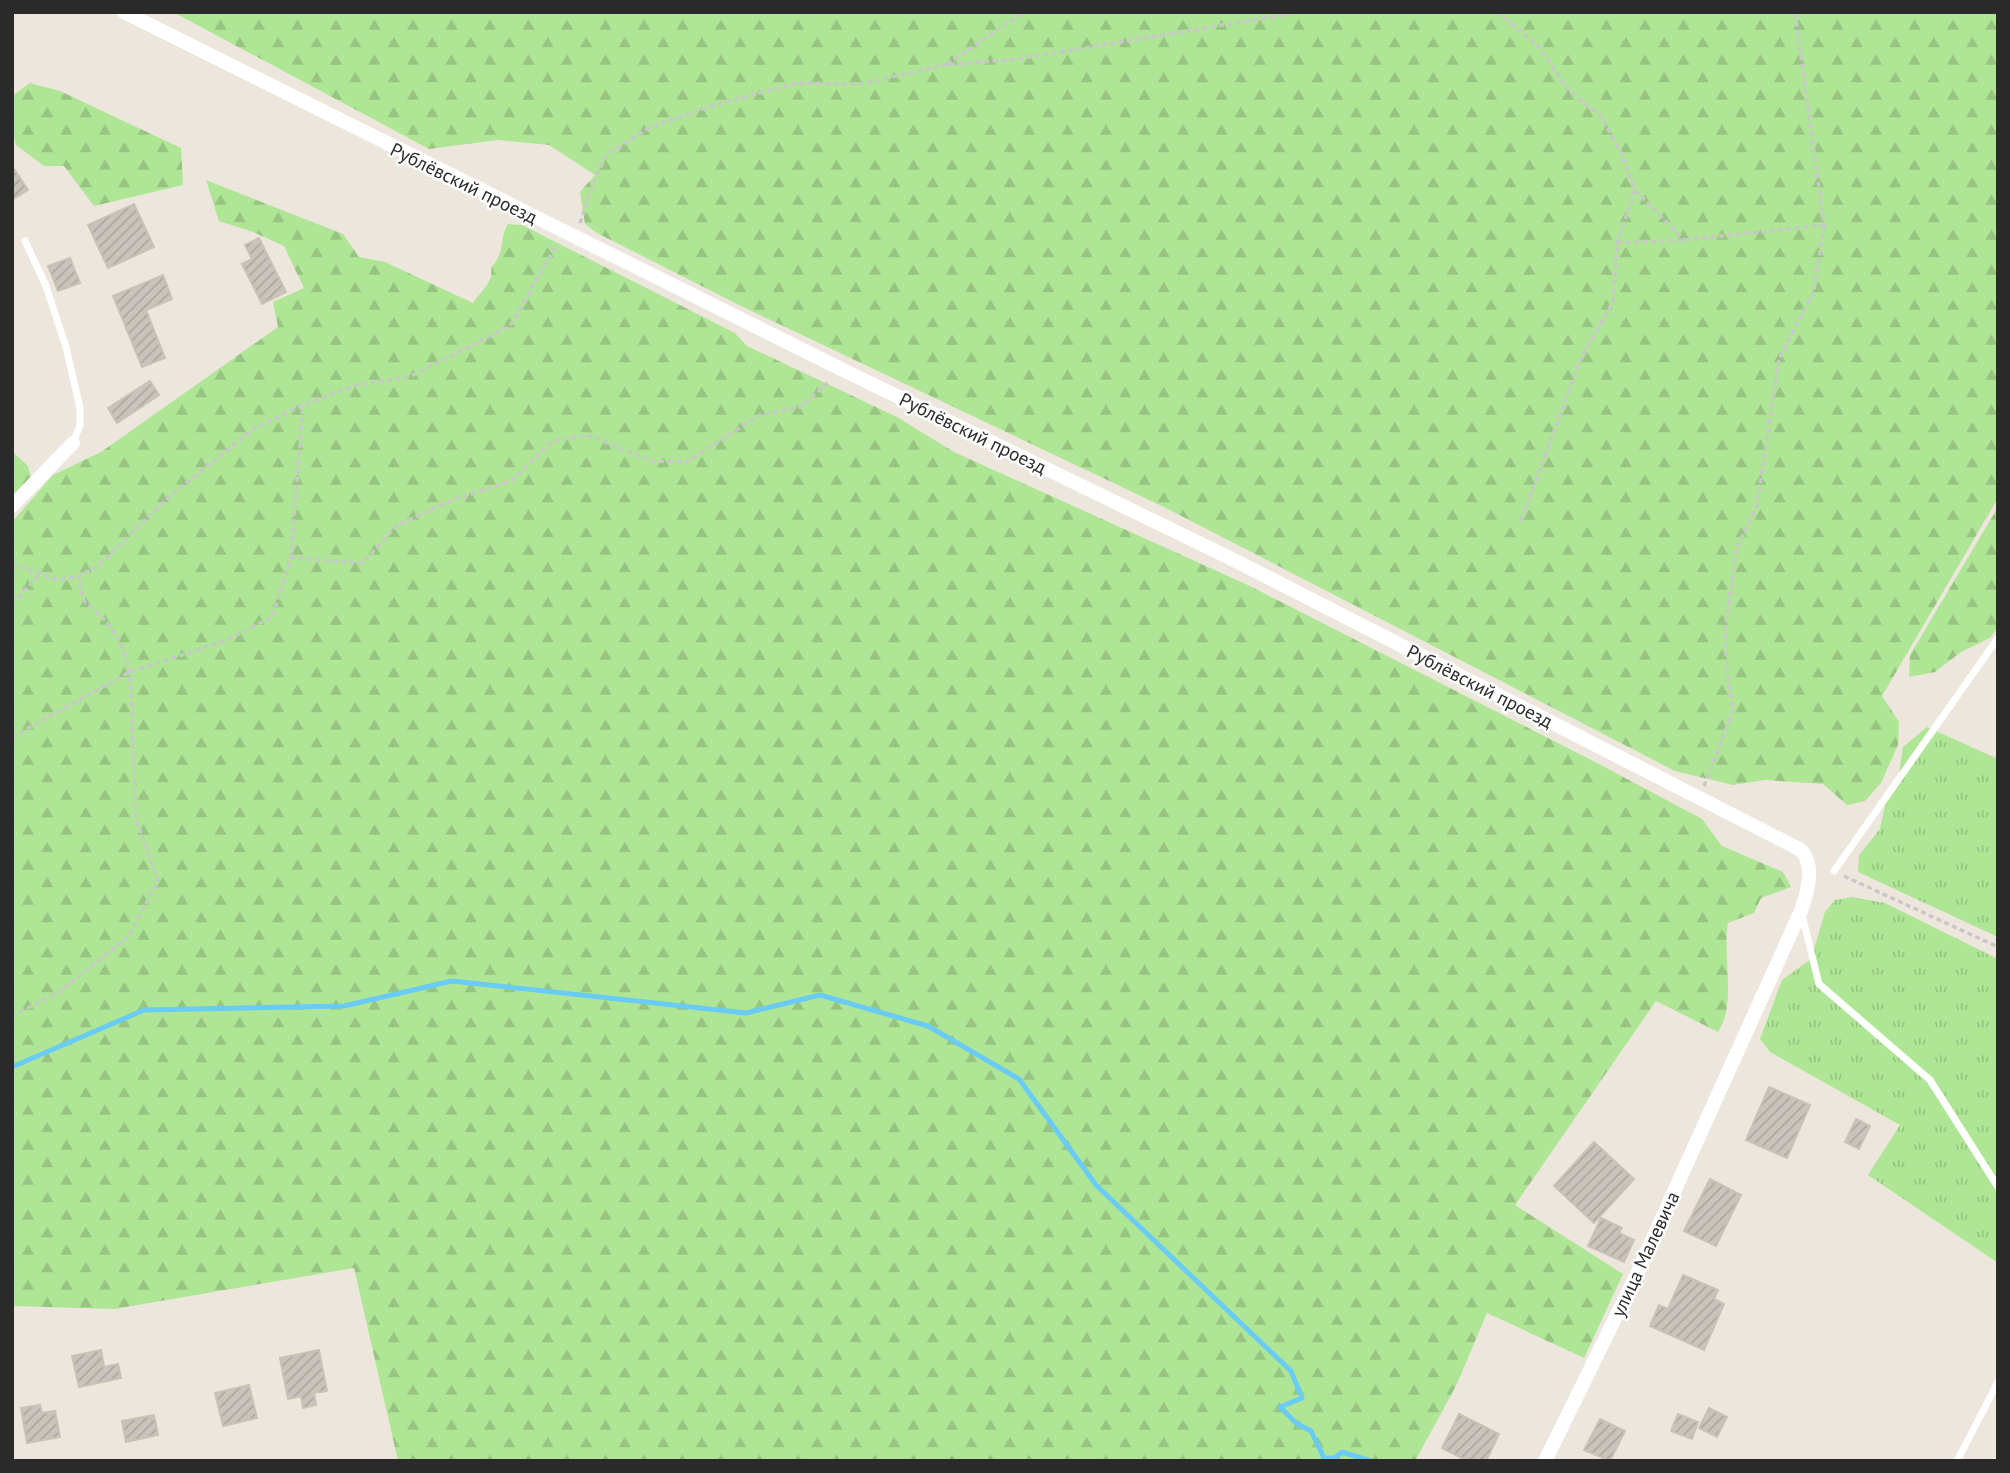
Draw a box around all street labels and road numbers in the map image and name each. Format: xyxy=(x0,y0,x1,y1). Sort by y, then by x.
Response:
street label: Рублёвский проезд xyxy=(387,137,541,229)
street label: Рублёвский проезд xyxy=(896,387,1050,479)
street label: Рублёвский проезд xyxy=(1403,639,1557,733)
street label: улица Малевича xyxy=(1605,1187,1685,1321)

